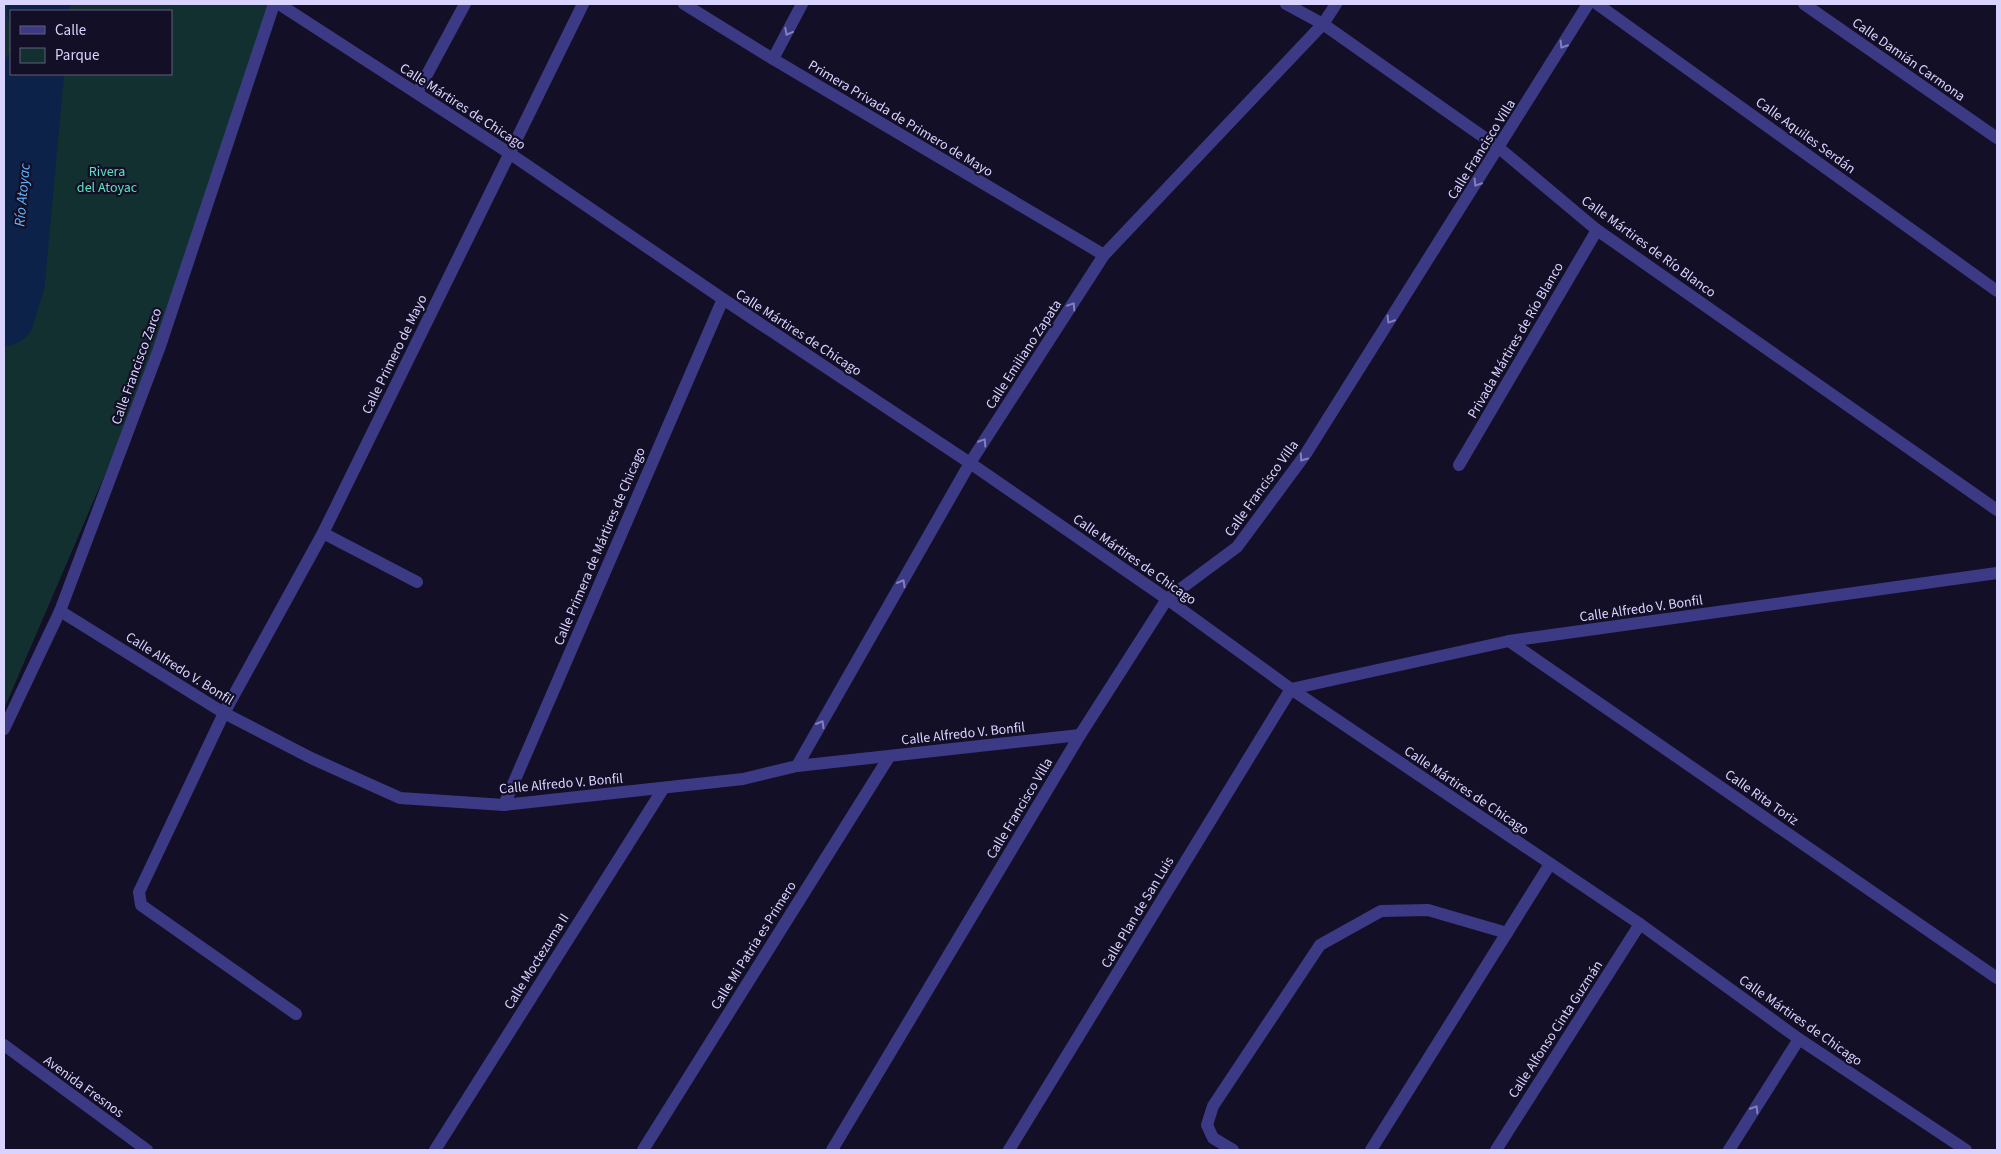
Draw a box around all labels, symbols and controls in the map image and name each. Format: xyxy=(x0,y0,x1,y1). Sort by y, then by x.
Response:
legend xyxy=(10,10,172,75)
street label: Calle Damián Carmona xyxy=(1848,13,1969,106)
text: Calle xyxy=(55,20,86,41)
one-way arrow xyxy=(784,26,794,35)
one-way arrow xyxy=(1559,40,1569,49)
text: Parque xyxy=(55,45,99,66)
street label: Primera Privada de Primero de Mayo xyxy=(804,56,997,182)
street label: Calle Mártires de Chicago xyxy=(395,58,529,155)
street label: Calle Aquiles Serdán xyxy=(1751,93,1859,179)
street label: Calle Francisco Villa xyxy=(1443,96,1521,204)
water label: Río Atoyac xyxy=(9,162,36,228)
park label: Rivera del Atoyac xyxy=(77,162,138,198)
one-way arrow xyxy=(1473,178,1483,187)
street label: Calle Mártires de Río Blanco xyxy=(1577,191,1720,303)
street label: Privada Mártires de Río Blanco xyxy=(1463,259,1569,422)
street label: Calle Mártires de Chicago xyxy=(731,284,865,381)
street label: Calle Primero de Mayo xyxy=(357,291,433,418)
street label: Calle Emiliano Zapata xyxy=(981,296,1067,413)
one-way arrow xyxy=(1065,302,1075,311)
street label: Calle Francisco Zarco xyxy=(107,305,167,427)
one-way arrow xyxy=(1386,315,1396,324)
street label: Calle Francisco Villa xyxy=(1220,436,1304,541)
one-way arrow xyxy=(977,439,987,448)
street label: Calle Primera de Mártires de Chicago xyxy=(549,444,651,649)
one-way arrow xyxy=(1300,452,1309,461)
street label: Calle Mártires de Chicago xyxy=(1069,510,1200,610)
one-way arrow xyxy=(895,579,905,588)
street label: Calle Alfredo V. Bonfil xyxy=(1578,590,1704,628)
street label: Calle Alfredo V. Bonfil xyxy=(122,627,238,710)
street label: Calle Alfredo V. Bonfil xyxy=(900,718,1026,750)
one-way arrow xyxy=(815,720,825,729)
street label: Calle Mártires de Chicago xyxy=(1400,741,1533,840)
street label: Calle Francisco Villa xyxy=(982,754,1058,863)
street label: Calle Rita Toriz xyxy=(1720,765,1802,831)
street label: Calle Alfredo V. Bonfil xyxy=(498,769,624,799)
street label: Calle Plan de San Luis xyxy=(1097,853,1179,972)
street label: Calle Mi Patria es Primero xyxy=(706,877,802,1014)
street label: Calle Moctezuma II xyxy=(499,910,574,1013)
street label: Calle Alfonso Cinta Guzmán xyxy=(1504,957,1608,1102)
street label: Calle Mártires de Chicago xyxy=(1735,971,1866,1071)
street label: Avenida Fresnos xyxy=(39,1051,128,1123)
one-way arrow xyxy=(1749,1105,1758,1115)

